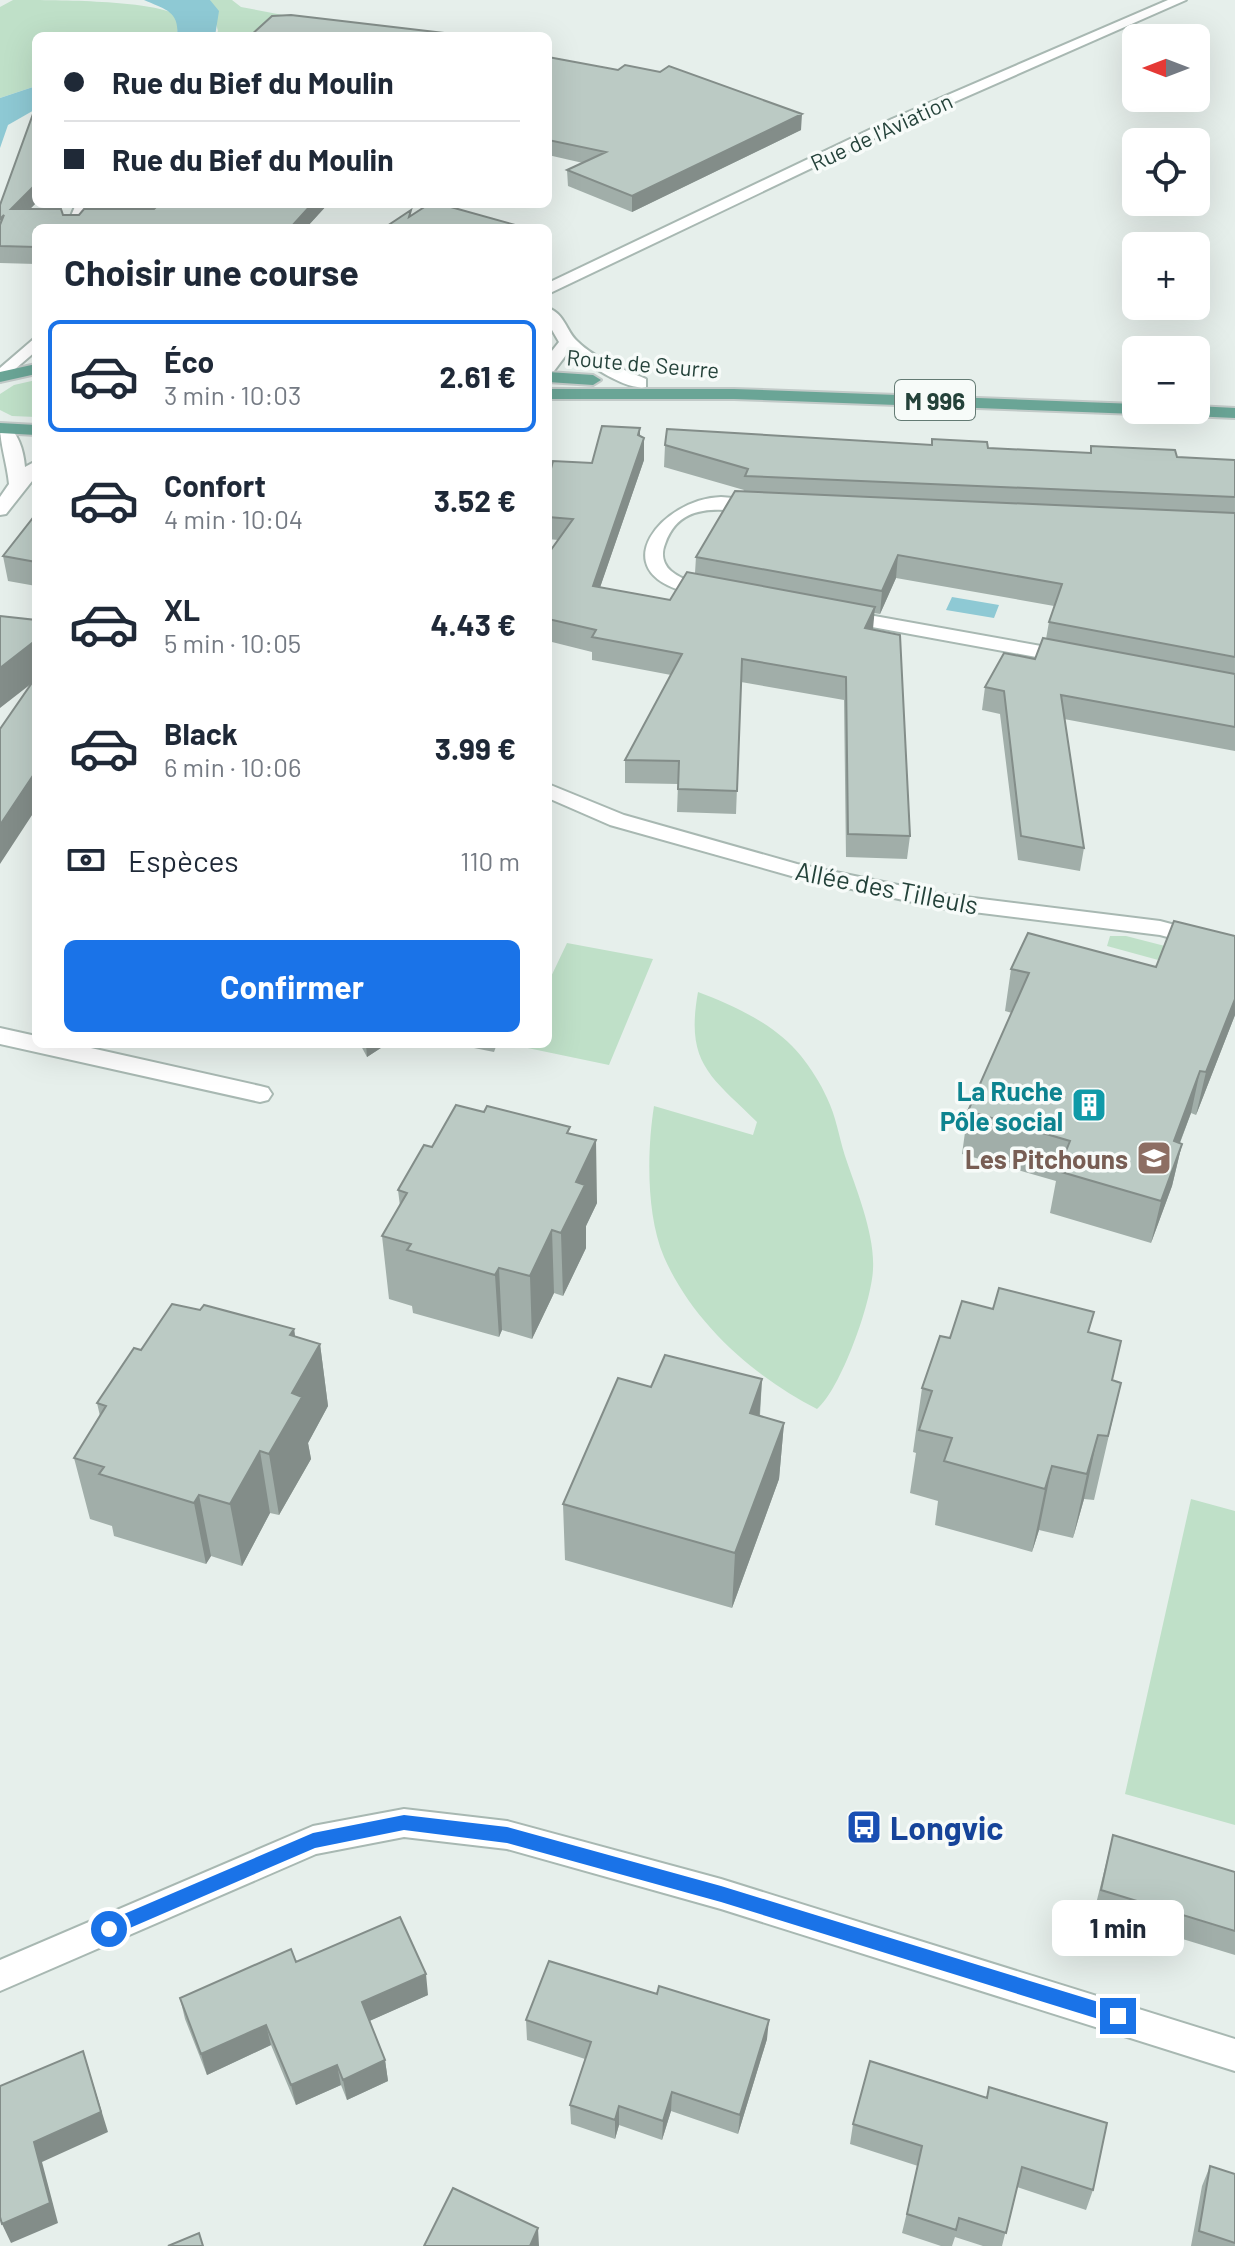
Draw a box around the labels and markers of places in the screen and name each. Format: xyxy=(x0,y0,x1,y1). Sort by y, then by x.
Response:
place label: La Ruche Pôle social xyxy=(940,1075,1063,1136)
building icon: La Ruche Pôle social xyxy=(1070,1086,1108,1124)
school or university icon: Les Pitchouns xyxy=(1135,1139,1173,1177)
place label: Les Pitchouns xyxy=(965,1143,1128,1174)
bus stop icon: Longvic xyxy=(845,1808,883,1846)
place label: Longvic xyxy=(890,1808,1003,1846)

